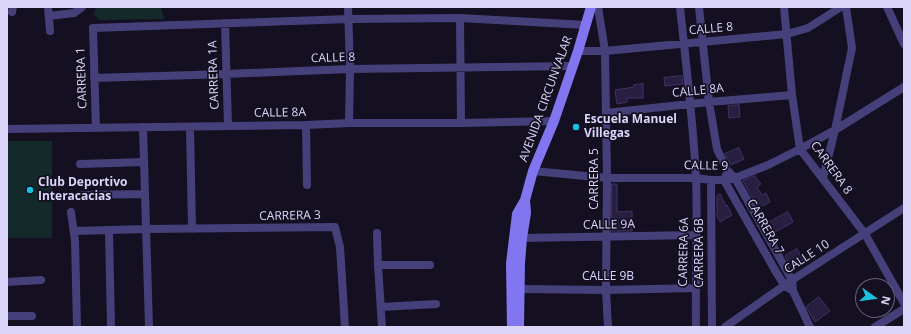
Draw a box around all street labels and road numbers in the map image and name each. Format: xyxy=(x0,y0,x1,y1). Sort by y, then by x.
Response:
street label: CALLE 8 xyxy=(688,20,734,38)
street label: AVENIDA CIRCUNVALAR xyxy=(517,34,575,164)
street label: CARRERA 1A xyxy=(206,40,222,110)
street label: CARRERA 1 xyxy=(74,47,90,109)
street label: CALLE 8 xyxy=(311,50,355,66)
street label: CALLE 8A xyxy=(671,81,725,101)
street label: CALLE 8A xyxy=(254,105,306,121)
street label: CARRERA 8 xyxy=(807,139,855,197)
street label: CARRERA 5 xyxy=(588,148,602,210)
street label: CALLE 9 xyxy=(684,158,728,174)
street label: CARRERA 7 xyxy=(743,197,787,257)
street label: CARRERA 3 xyxy=(259,208,321,224)
street label: CALLE 9A xyxy=(583,217,635,233)
street label: CARRERA 6A xyxy=(676,217,692,287)
street label: CARRERA 6B xyxy=(693,218,707,288)
street label: CALLE 10 xyxy=(782,237,832,277)
street label: CALLE 9B xyxy=(582,270,634,284)

